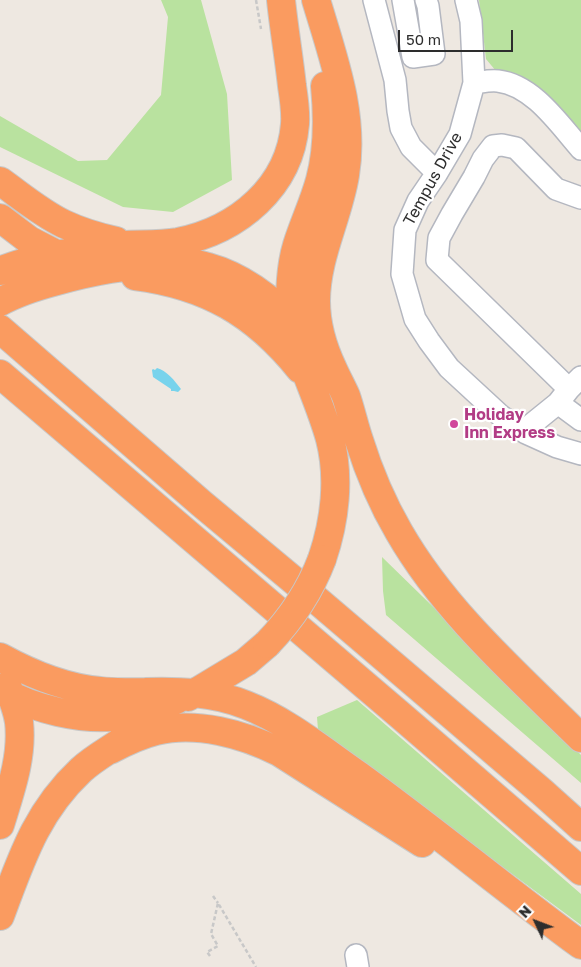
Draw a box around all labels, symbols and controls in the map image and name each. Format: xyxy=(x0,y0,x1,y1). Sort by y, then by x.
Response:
scale bar xyxy=(401,20,516,52)
text: 50 m xyxy=(406,30,441,48)
street label: Tempus Drive xyxy=(399,129,467,229)
place label: Holiday Inn Express xyxy=(464,405,555,443)
marker: Holiday Inn Express xyxy=(448,418,460,430)
north arrow xyxy=(511,897,561,947)
text: N xyxy=(515,902,535,921)

